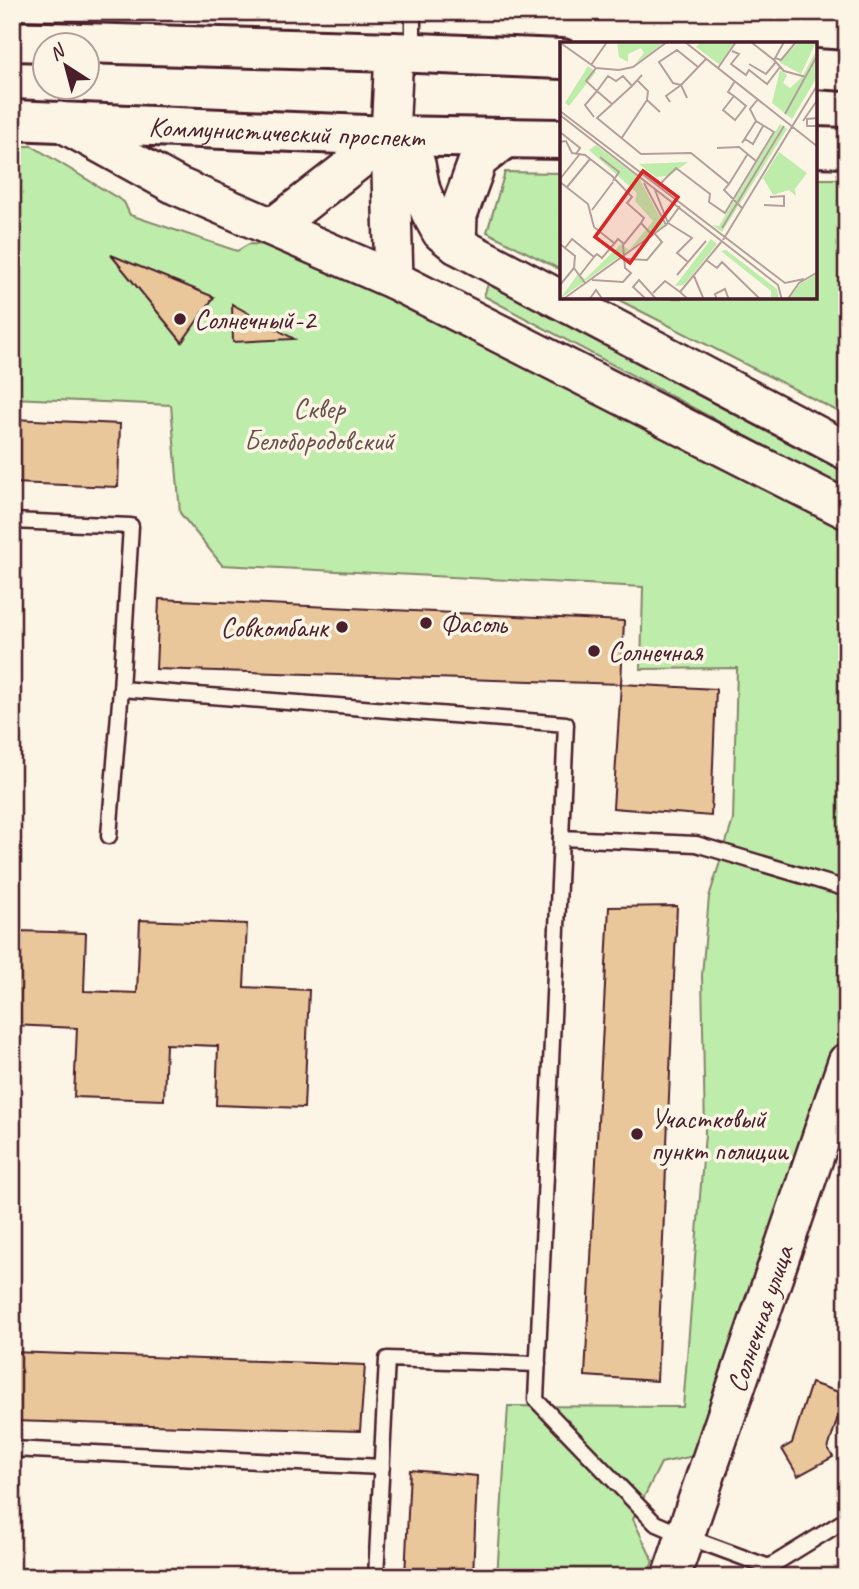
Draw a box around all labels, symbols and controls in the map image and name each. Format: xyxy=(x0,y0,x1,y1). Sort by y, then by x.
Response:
north arrow xyxy=(32,32,102,102)
text: N xyxy=(45,38,71,66)
inset map xyxy=(560,42,817,299)
street label: Коммунистический проспект xyxy=(148,108,427,154)
place label: Солнечный-2 xyxy=(194,302,318,337)
marker: Солнечный-2 xyxy=(172,311,188,327)
park label: Сквер Белобородовский xyxy=(244,391,395,458)
place label: Фасоль xyxy=(440,606,509,641)
place label: Совкомбанк xyxy=(220,610,330,645)
marker: Фасоль xyxy=(418,615,434,631)
marker: Совкомбанк xyxy=(334,619,350,635)
place label: Солнечная xyxy=(608,634,704,669)
marker: Солнечная xyxy=(586,643,602,659)
place label: Участковый пункт полиции xyxy=(651,1101,789,1168)
marker: Участковый пункт полиции xyxy=(629,1126,645,1142)
street label: Солнечная улица xyxy=(718,1239,801,1397)

